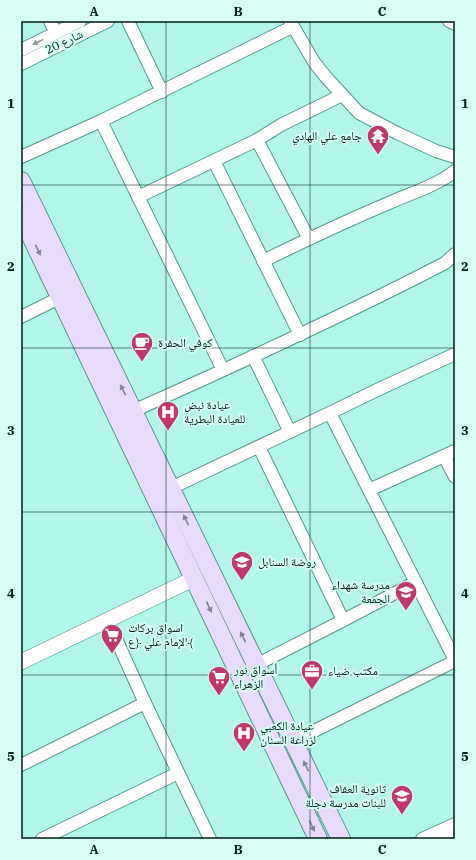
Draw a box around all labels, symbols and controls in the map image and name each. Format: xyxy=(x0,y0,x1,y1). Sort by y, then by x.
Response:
text: A xyxy=(89,3,99,20)
text: B xyxy=(233,3,243,20)
text: C xyxy=(378,3,387,20)
street label: شارع 20 xyxy=(43,26,86,58)
one-way arrow xyxy=(32,39,44,45)
text: 1 xyxy=(7,95,15,112)
text: 1 xyxy=(461,95,469,112)
temple icon: جامع علي الهادي xyxy=(365,123,391,156)
place label: جامع علي الهادي xyxy=(292,128,362,146)
one-way arrow xyxy=(35,244,41,256)
text: 2 xyxy=(7,258,15,275)
text: 2 xyxy=(461,258,469,275)
cafe icon: كوفي الحفرة xyxy=(129,330,155,363)
place label: كوفي الحفرة xyxy=(158,335,212,353)
one-way arrow xyxy=(120,385,126,396)
place label: عيادة نبض للعيادة البطرية xyxy=(184,397,245,426)
hospital icon: عيادة نبض للعيادة البطرية xyxy=(155,399,181,432)
text: 3 xyxy=(7,422,15,439)
text: 3 xyxy=(461,422,469,439)
one-way arrow xyxy=(183,514,189,526)
school or university icon: روضة السنابل xyxy=(229,549,255,582)
place label: روضة السنابل xyxy=(258,554,317,569)
place label: مدرسة شهداء الجمعة xyxy=(332,577,390,606)
school or university icon: مدرسة شهداء الجمعة xyxy=(393,579,419,612)
text: 4 xyxy=(7,585,15,602)
text: 4 xyxy=(461,585,469,602)
one-way arrow xyxy=(206,602,212,613)
place label: اسواق بركات الإمام علي ﴿ع﴾ xyxy=(128,620,194,652)
supermarket icon: اسواق بركات الإمام علي ﴿ع﴾ xyxy=(99,622,125,655)
one-way arrow xyxy=(240,631,246,642)
office icon: مكتب ضياء xyxy=(299,658,325,691)
place label: أسواق نور الزهراء xyxy=(233,662,277,691)
place label: مكتب ضياء xyxy=(328,663,378,678)
supermarket icon: أسواق نور الزهراء xyxy=(206,664,232,697)
place label: عيادة الكعبي لزراعة السنان xyxy=(260,718,316,747)
hospital icon: عيادة الكعبي لزراعة السنان xyxy=(231,720,257,753)
text: 5 xyxy=(7,748,15,765)
text: 5 xyxy=(461,748,469,765)
one-way arrow xyxy=(303,760,309,772)
place label: ثانوية العفاف للبنات مدرسة دجلة xyxy=(306,781,387,810)
school or university icon: ثانوية العفاف للبنات مدرسة دجلة xyxy=(389,783,415,816)
one-way arrow xyxy=(309,820,315,832)
text: A xyxy=(89,841,99,858)
text: B xyxy=(233,841,243,858)
text: C xyxy=(378,841,387,858)

